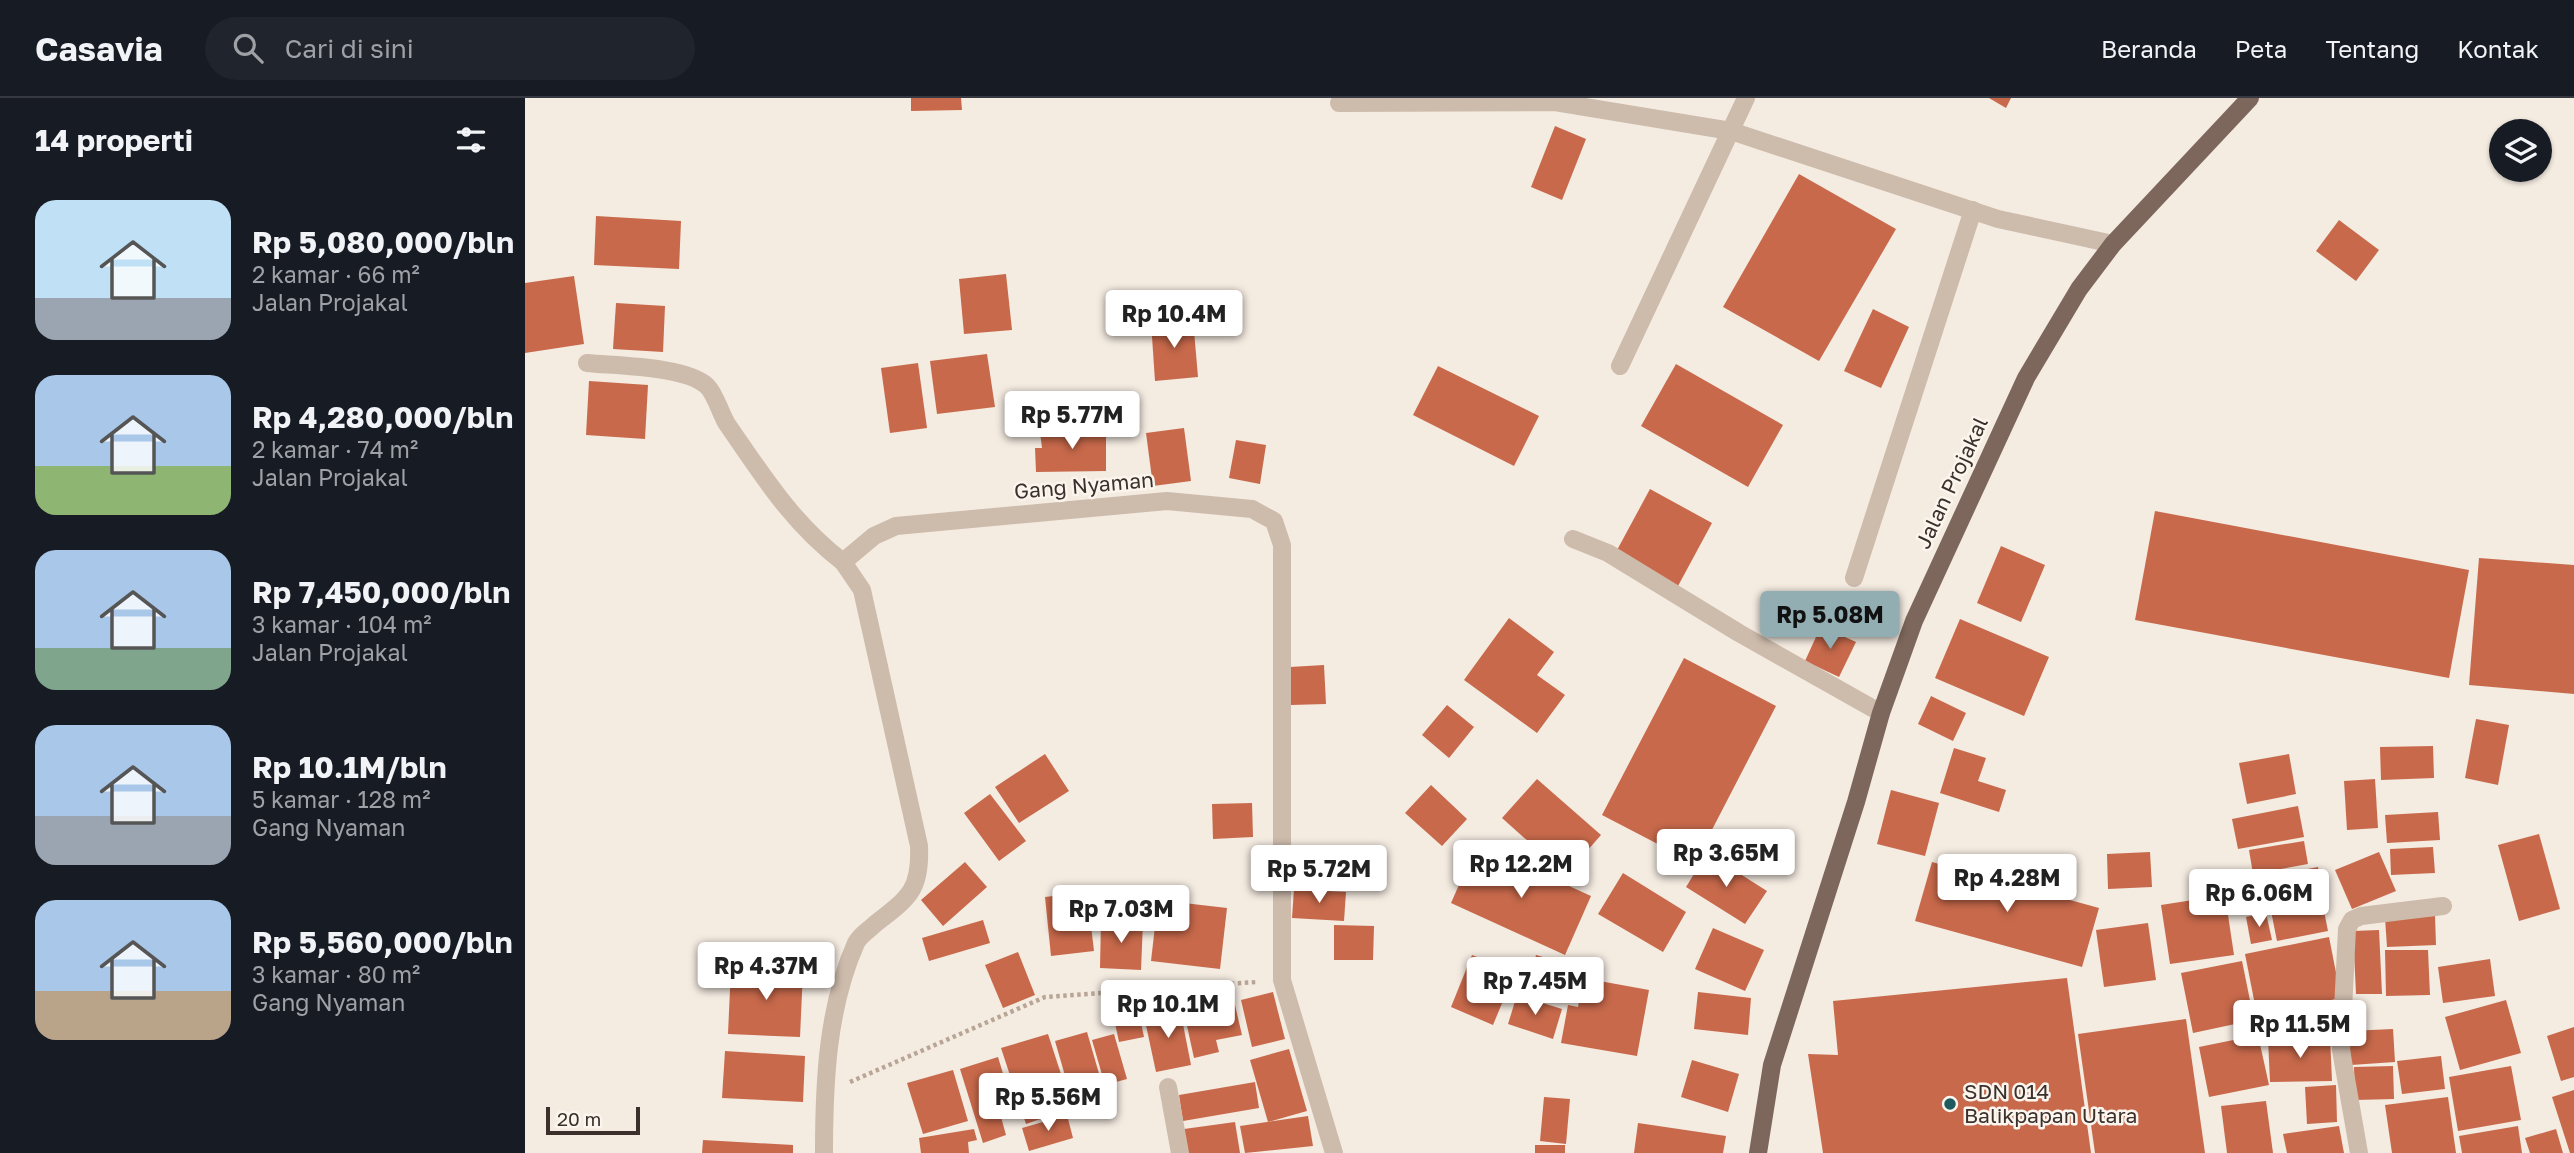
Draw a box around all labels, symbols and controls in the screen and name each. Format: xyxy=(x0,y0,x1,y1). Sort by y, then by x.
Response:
search box xyxy=(205,17,695,80)
text: Casavia xyxy=(35,29,163,68)
icon: search xyxy=(229,29,267,67)
text: Cari di sini xyxy=(285,33,414,64)
text: Beranda xyxy=(2101,34,2197,63)
text: Peta xyxy=(2235,34,2287,63)
text: Tentang xyxy=(2325,34,2419,63)
text: Kontak xyxy=(2457,34,2539,63)
map controls xyxy=(2489,119,2552,182)
button: layers xyxy=(2489,119,2552,182)
icon: filters xyxy=(452,121,490,159)
text: 14 properti xyxy=(35,122,193,158)
text: Rp 5,080,000/bln xyxy=(252,224,514,260)
icon: home xyxy=(91,228,175,312)
text: 2 kamar · 66 m² xyxy=(252,260,420,288)
text: Jalan Projakal xyxy=(252,288,408,316)
pin: Rp 10.4M xyxy=(1102,290,1246,350)
text: Rp 10.4M xyxy=(1122,299,1226,327)
pin: Rp 5.77M xyxy=(1000,392,1144,451)
text: Rp 4,280,000/bln xyxy=(252,399,513,435)
text: Rp 5.77M xyxy=(1021,400,1123,428)
icon: home xyxy=(91,403,175,487)
street label: Jalan Projakal xyxy=(1909,413,1993,553)
text: 2 kamar · 74 m² xyxy=(252,435,418,463)
text: Jalan Projakal xyxy=(252,463,408,491)
street label: Gang Nyaman xyxy=(1013,466,1155,504)
text: Rp 7,450,000/bln xyxy=(252,574,510,610)
icon: home xyxy=(91,578,175,662)
pin: Rp 5.08M xyxy=(1758,592,1902,651)
text: Rp 5.08M xyxy=(1776,600,1884,628)
text: 3 kamar · 104 m² xyxy=(252,610,432,638)
text: Jalan Projakal xyxy=(252,638,408,666)
text: Rp 10.1M/bln xyxy=(252,749,447,785)
icon: home xyxy=(91,753,175,837)
text: 5 kamar · 128 m² xyxy=(252,785,430,813)
text: Gang Nyaman xyxy=(252,813,405,841)
pin: Rp 3.65M xyxy=(1654,830,1798,889)
text: Rp 3.65M xyxy=(1673,838,1779,866)
pin: Rp 12.2M xyxy=(1449,840,1593,900)
pin: Rp 5.72M xyxy=(1247,846,1391,905)
text: Rp 12.2M xyxy=(1469,849,1573,877)
text: Rp 5.72M xyxy=(1267,854,1371,882)
pin: Rp 4.28M xyxy=(1935,854,2079,914)
text: Rp 4.28M xyxy=(1954,863,2060,891)
pin: Rp 6.06M xyxy=(2187,870,2331,929)
text: Rp 6.06M xyxy=(2205,878,2313,906)
pin: Rp 7.03M xyxy=(1049,886,1193,945)
text: Rp 7.03M xyxy=(1068,894,1174,922)
text: Rp 5,560,000/bln xyxy=(252,924,513,960)
icon: home xyxy=(91,928,175,1012)
pin: Rp 4.37M xyxy=(694,942,838,1002)
text: Rp 4.37M xyxy=(714,951,818,979)
pin: Rp 7.45M xyxy=(1463,958,1607,1017)
text: 3 kamar · 80 m² xyxy=(252,960,420,988)
text: Rp 7.45M xyxy=(1483,966,1587,994)
pin: Rp 10.1M xyxy=(1096,981,1240,1040)
text: Gang Nyaman xyxy=(252,988,405,1016)
text: Rp 10.1M xyxy=(1117,989,1219,1017)
pin: Rp 11.5M xyxy=(2228,1000,2372,1060)
text: Rp 11.5M xyxy=(2249,1009,2351,1037)
pin: Rp 5.56M xyxy=(976,1074,1120,1133)
place label: SDN 014 Balikpapan Utara xyxy=(1964,1078,2137,1128)
text: Rp 5.56M xyxy=(995,1082,1101,1110)
marker: SDN 014 Balikpapan Utara xyxy=(1942,1096,1958,1112)
scale bar xyxy=(546,1104,641,1136)
text: 20 m xyxy=(557,1107,601,1130)

